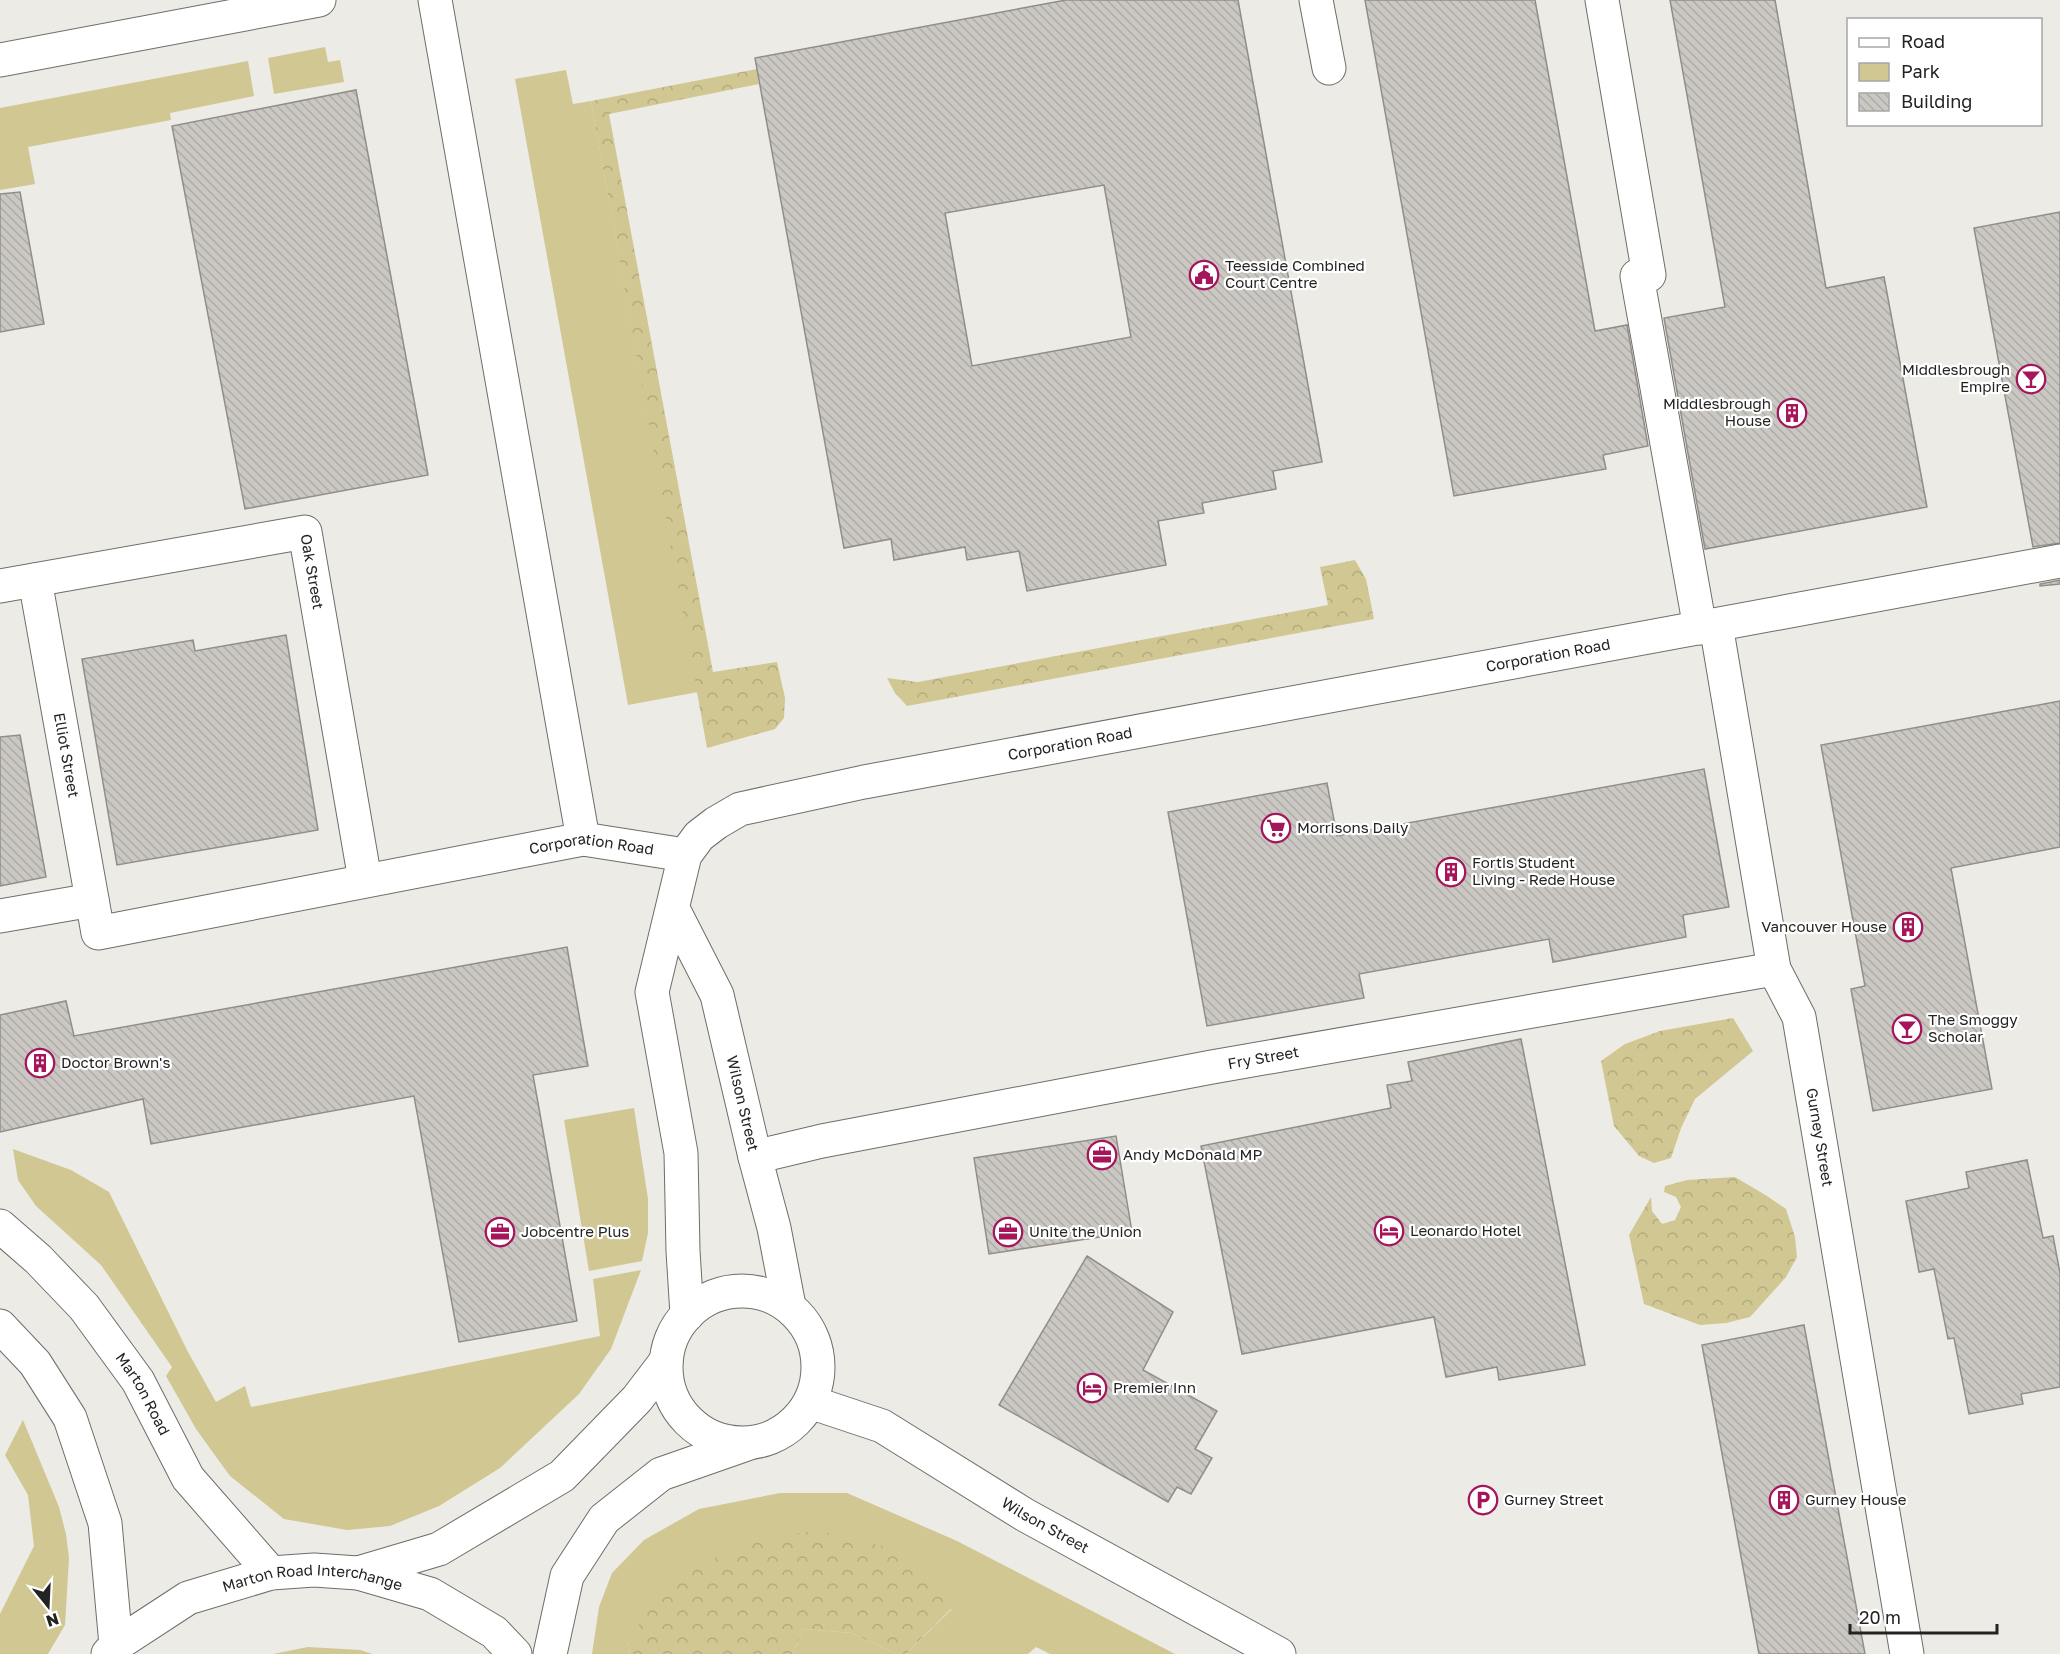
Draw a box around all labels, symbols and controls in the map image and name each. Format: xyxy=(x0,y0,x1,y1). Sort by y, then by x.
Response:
legend xyxy=(1847,18,2042,126)
text: Road xyxy=(1901,30,1945,52)
text: Park xyxy=(1901,60,1940,82)
text: Building xyxy=(1901,90,1972,112)
place label: Teesside Combined Court Centre xyxy=(1225,256,1365,291)
public building icon: Teesside Combined Court Centre xyxy=(1188,259,1220,291)
place label: Middlesbrough Empire xyxy=(1902,360,2010,395)
bar icon: Middlesbrough Empire xyxy=(2015,363,2047,395)
place label: Middlesbrough House xyxy=(1663,394,1771,429)
building icon: Middlesbrough House xyxy=(1776,397,1808,429)
street label: Oak Street xyxy=(297,532,328,611)
street label: Corporation Road xyxy=(1484,634,1612,675)
street label: Elliot Street xyxy=(51,711,84,799)
street label: Corporation Road xyxy=(1006,723,1134,763)
supermarket icon: Morrisons Daily xyxy=(1260,812,1292,844)
place label: Morrisons Daily xyxy=(1297,818,1409,836)
street label: Corporation Road xyxy=(527,829,655,858)
place label: Fortis Student Living - Rede House xyxy=(1472,853,1615,888)
building icon: Fortis Student Living - Rede House xyxy=(1435,856,1467,888)
building icon: Vancouver House xyxy=(1892,911,1924,943)
place label: Vancouver House xyxy=(1761,917,1887,935)
place label: The Smoggy Scholar xyxy=(1928,1010,2018,1045)
bar icon: The Smoggy Scholar xyxy=(1891,1013,1923,1045)
street label: Fry Street xyxy=(1226,1042,1300,1072)
building icon: Doctor Brown's xyxy=(24,1047,56,1079)
place label: Doctor Brown's xyxy=(61,1053,170,1071)
street label: Wilson Street xyxy=(723,1054,763,1153)
street label: Gurney Street xyxy=(1803,1086,1838,1188)
office icon: Andy McDonald MP xyxy=(1086,1139,1118,1171)
place label: Andy McDonald MP xyxy=(1123,1145,1262,1163)
hotel icon: Leonardo Hotel xyxy=(1373,1215,1405,1247)
office icon: Jobcentre Plus xyxy=(484,1216,516,1248)
office icon: Unite the Union xyxy=(992,1216,1024,1248)
place label: Leonardo Hotel xyxy=(1410,1221,1522,1239)
place label: Jobcentre Plus xyxy=(521,1222,629,1240)
place label: Unite the Union xyxy=(1029,1222,1142,1240)
street label: Marton Road xyxy=(112,1349,174,1438)
hotel icon: Premier Inn xyxy=(1076,1372,1108,1404)
place label: Premier Inn xyxy=(1113,1378,1196,1396)
parking icon: Gurney Street xyxy=(1467,1484,1499,1516)
building icon: Gurney House xyxy=(1768,1484,1800,1516)
place label: Gurney Street xyxy=(1504,1490,1604,1508)
place label: Gurney House xyxy=(1805,1490,1907,1508)
street label: Wilson Street xyxy=(999,1493,1093,1556)
text: Marton Road Interchange xyxy=(220,1560,405,1595)
north arrow xyxy=(18,1576,78,1636)
street label: Marton Road Interchange xyxy=(220,1580,404,1598)
scale bar xyxy=(1850,1597,1997,1635)
text: 20 m xyxy=(1859,1606,1901,1628)
text: N xyxy=(44,1609,62,1632)

